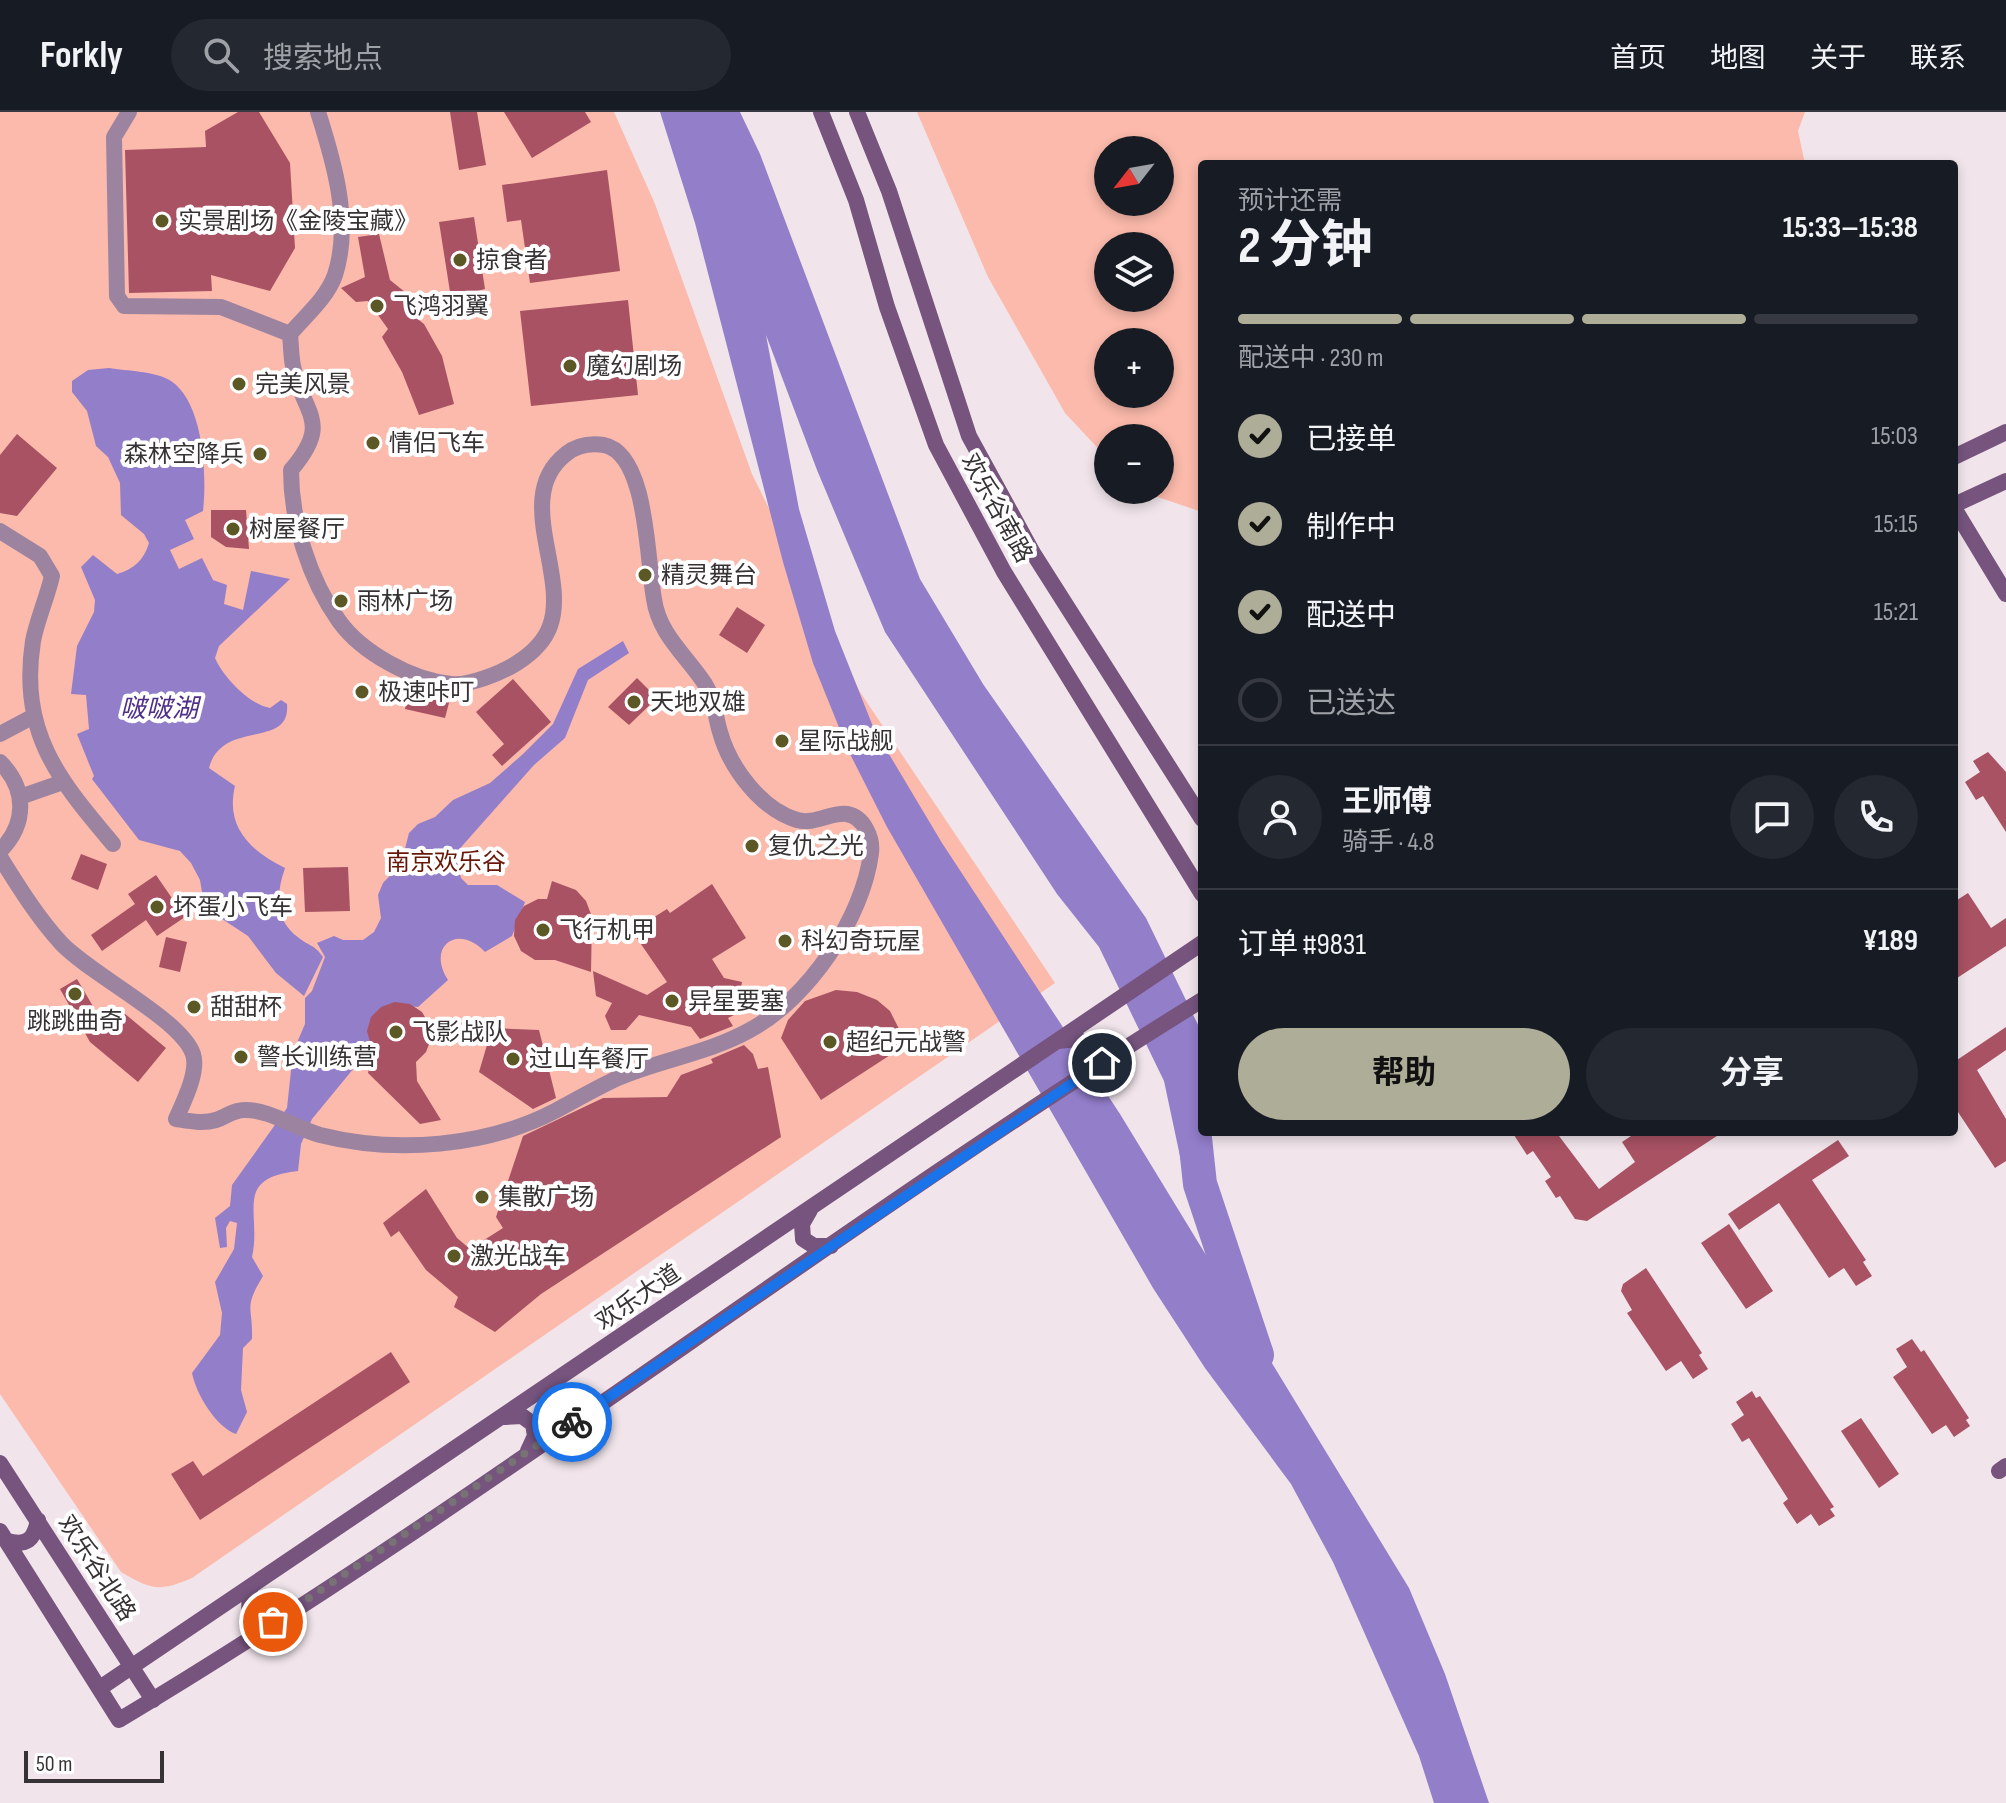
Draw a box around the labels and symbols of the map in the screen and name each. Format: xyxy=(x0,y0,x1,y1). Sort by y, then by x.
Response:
north arrow xyxy=(1094,136,1174,216)
place label: 实景剧场《金陵宝藏》 xyxy=(178,207,418,236)
marker: 实景剧场《金陵宝藏》 xyxy=(153,212,171,230)
place label: 掠食者 xyxy=(476,246,548,275)
marker: 掠食者 xyxy=(451,251,469,269)
place label: 飞鸿羽翼 xyxy=(393,292,489,321)
marker: 飞鸿羽翼 xyxy=(368,297,386,315)
place label: 魔幻剧场 xyxy=(586,352,682,381)
marker: 魔幻剧场 xyxy=(561,357,579,375)
place label: 完美风景 xyxy=(255,370,351,399)
marker: 完美风景 xyxy=(230,375,248,393)
place label: 情侣飞车 xyxy=(389,429,485,458)
marker: 情侣飞车 xyxy=(364,434,382,452)
place label: 森林空降兵 xyxy=(124,440,244,469)
marker: 森林空降兵 xyxy=(251,445,269,463)
street label: 欢乐谷南路 xyxy=(955,449,1038,568)
place label: 树屋餐厅 xyxy=(249,515,345,544)
marker: 树屋餐厅 xyxy=(224,520,242,538)
place label: 精灵舞台 xyxy=(661,561,757,590)
marker: 精灵舞台 xyxy=(636,566,654,584)
place label: 雨林广场 xyxy=(357,587,453,616)
marker: 雨林广场 xyxy=(332,592,350,610)
place label: 极速咔叮 xyxy=(378,678,474,707)
marker: 极速咔叮 xyxy=(353,683,371,701)
place label: 天地双雄 xyxy=(650,688,746,717)
marker: 天地双雄 xyxy=(625,693,643,711)
water label: 啵啵湖 xyxy=(120,694,202,725)
place label: 星际战舰 xyxy=(798,727,894,756)
marker: 星际战舰 xyxy=(773,732,791,750)
place label: 复仇之光 xyxy=(768,832,864,861)
marker: 复仇之光 xyxy=(743,837,761,855)
park label: 南京欢乐谷 xyxy=(386,848,506,877)
place label: 坏蛋小飞车 xyxy=(173,893,293,922)
marker: 坏蛋小飞车 xyxy=(148,898,166,916)
place label: 飞行机甲 xyxy=(559,916,655,945)
marker: 飞行机甲 xyxy=(534,921,552,939)
place label: 科幻奇玩屋 xyxy=(801,927,921,956)
marker: 科幻奇玩屋 xyxy=(776,932,794,950)
marker: 跳跳曲奇 xyxy=(66,985,84,1003)
place label: 异星要塞 xyxy=(688,987,784,1016)
marker: 异星要塞 xyxy=(663,992,681,1010)
place label: 甜甜杯 xyxy=(210,993,282,1022)
marker: 甜甜杯 xyxy=(185,998,203,1016)
place label: 跳跳曲奇 xyxy=(27,1007,123,1036)
place label: 飞影战队 xyxy=(412,1018,508,1047)
marker: 飞影战队 xyxy=(387,1023,405,1041)
place label: 超纪元战警 xyxy=(846,1028,966,1057)
pin xyxy=(1068,1029,1136,1097)
marker: 超纪元战警 xyxy=(821,1033,839,1051)
place label: 警长训练营 xyxy=(257,1043,377,1072)
place label: 过山车餐厅 xyxy=(529,1045,649,1074)
marker: 警长训练营 xyxy=(232,1048,250,1066)
marker: 过山车餐厅 xyxy=(504,1050,522,1068)
place label: 集散广场 xyxy=(498,1183,594,1212)
marker: 集散广场 xyxy=(473,1188,491,1206)
place label: 激光战车 xyxy=(470,1242,566,1271)
marker: 激光战车 xyxy=(445,1247,463,1265)
street label: 欢乐大道 xyxy=(590,1259,686,1336)
courier xyxy=(532,1382,612,1462)
street label: 欢乐谷北路 xyxy=(52,1510,141,1626)
pin xyxy=(239,1588,307,1656)
scale bar xyxy=(24,1747,164,1783)

